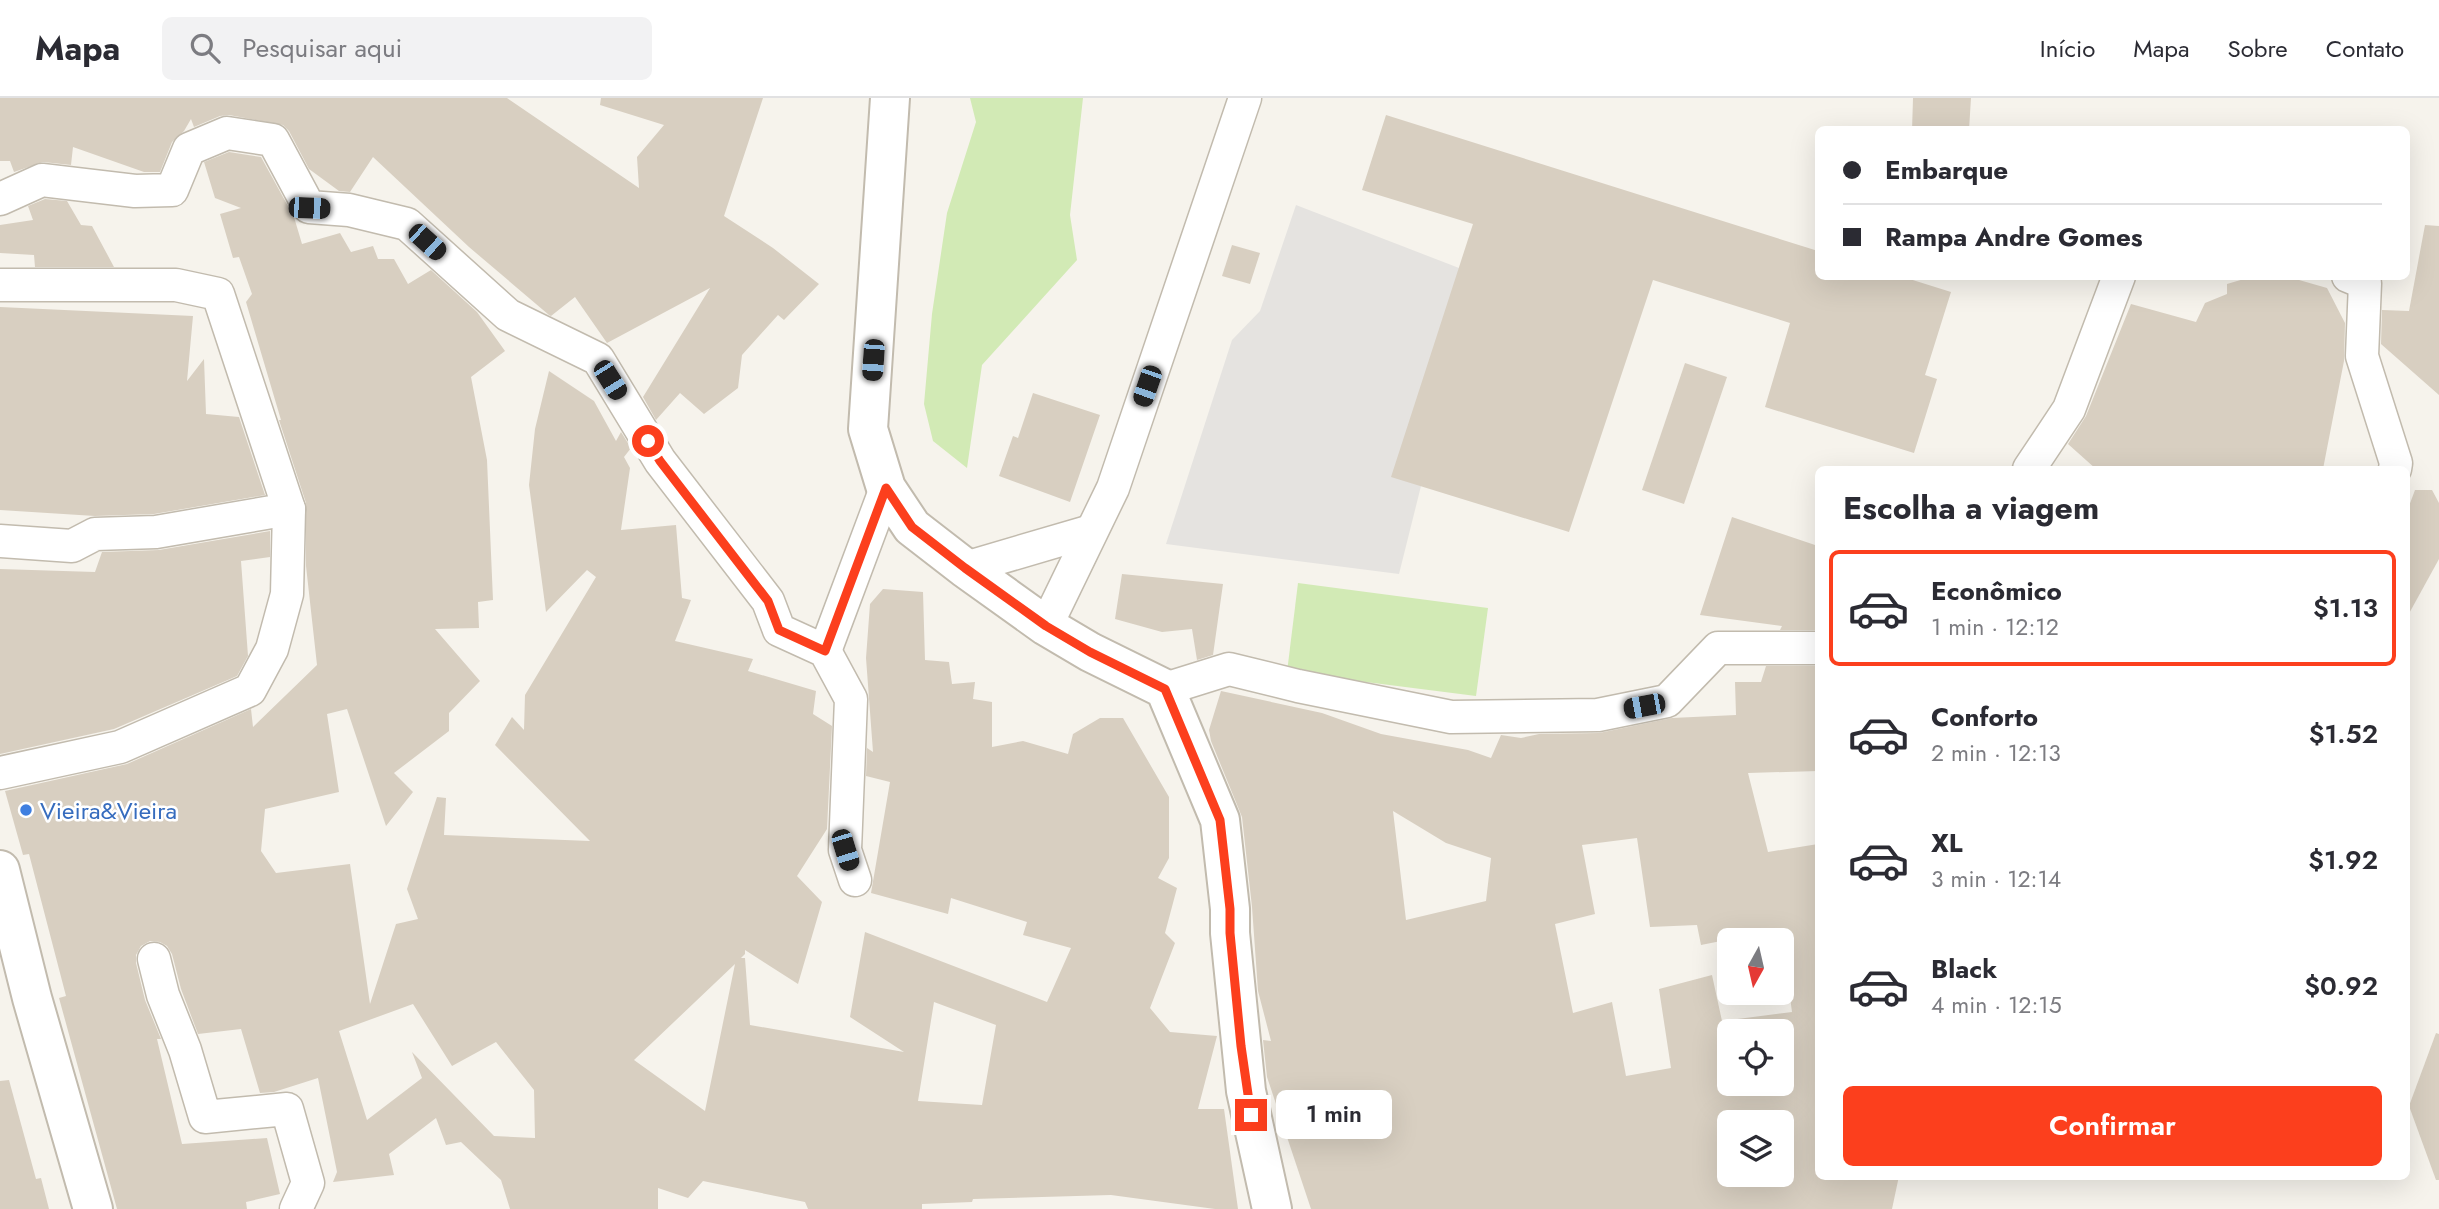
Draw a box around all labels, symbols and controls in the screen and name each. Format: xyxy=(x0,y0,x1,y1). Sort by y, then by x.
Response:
search box xyxy=(162,17,652,80)
text: Mapa xyxy=(35,25,120,72)
icon: search xyxy=(186,29,224,67)
text: Pesquisar aqui xyxy=(242,29,402,67)
text: Início xyxy=(2040,31,2095,66)
text: Mapa xyxy=(2133,31,2190,66)
text: Sobre xyxy=(2228,31,2288,66)
text: Contato xyxy=(2326,31,2404,66)
text: Embarque xyxy=(1885,151,2008,189)
car xyxy=(288,197,331,219)
text: Rampa Andre Gomes xyxy=(1885,218,2143,256)
car xyxy=(405,220,450,264)
car xyxy=(862,338,885,382)
car xyxy=(590,357,631,403)
car xyxy=(1131,363,1164,409)
route start xyxy=(632,425,664,457)
text: Escolha a viagem xyxy=(1843,485,2099,531)
text: Econômico xyxy=(1931,572,2062,610)
icon: car xyxy=(1847,577,1910,640)
text: $1.13 xyxy=(2313,589,2378,627)
text: 1 min · 12:12 xyxy=(1931,610,2059,644)
car xyxy=(1622,692,1667,720)
text: Conforto xyxy=(1931,698,2038,736)
icon: car xyxy=(1847,703,1910,766)
text: $1.52 xyxy=(2309,715,2378,753)
text: 2 min · 12:13 xyxy=(1931,736,2061,770)
place label: Vieira&Vieira xyxy=(40,793,177,828)
marker: Vieira&Vieira xyxy=(18,802,34,818)
text: XL xyxy=(1931,824,1963,862)
car xyxy=(829,827,862,873)
icon: car xyxy=(1847,829,1910,892)
text: $1.92 xyxy=(2308,841,2378,879)
text: 3 min · 12:14 xyxy=(1931,862,2061,896)
north arrow xyxy=(1717,928,1794,1004)
map controls xyxy=(1717,928,1794,1187)
text: Black xyxy=(1931,950,1997,988)
icon: car xyxy=(1847,955,1910,1018)
text: $0.92 xyxy=(2304,967,2378,1005)
text: 4 min · 12:15 xyxy=(1931,988,2062,1022)
button: locate xyxy=(1717,1019,1794,1096)
button: Confirmar xyxy=(1843,1086,2382,1166)
callout: 1 min xyxy=(1276,1090,1391,1140)
text: 1 min xyxy=(1306,1097,1362,1131)
route end xyxy=(1235,1099,1267,1131)
button: layers xyxy=(1717,1110,1794,1187)

